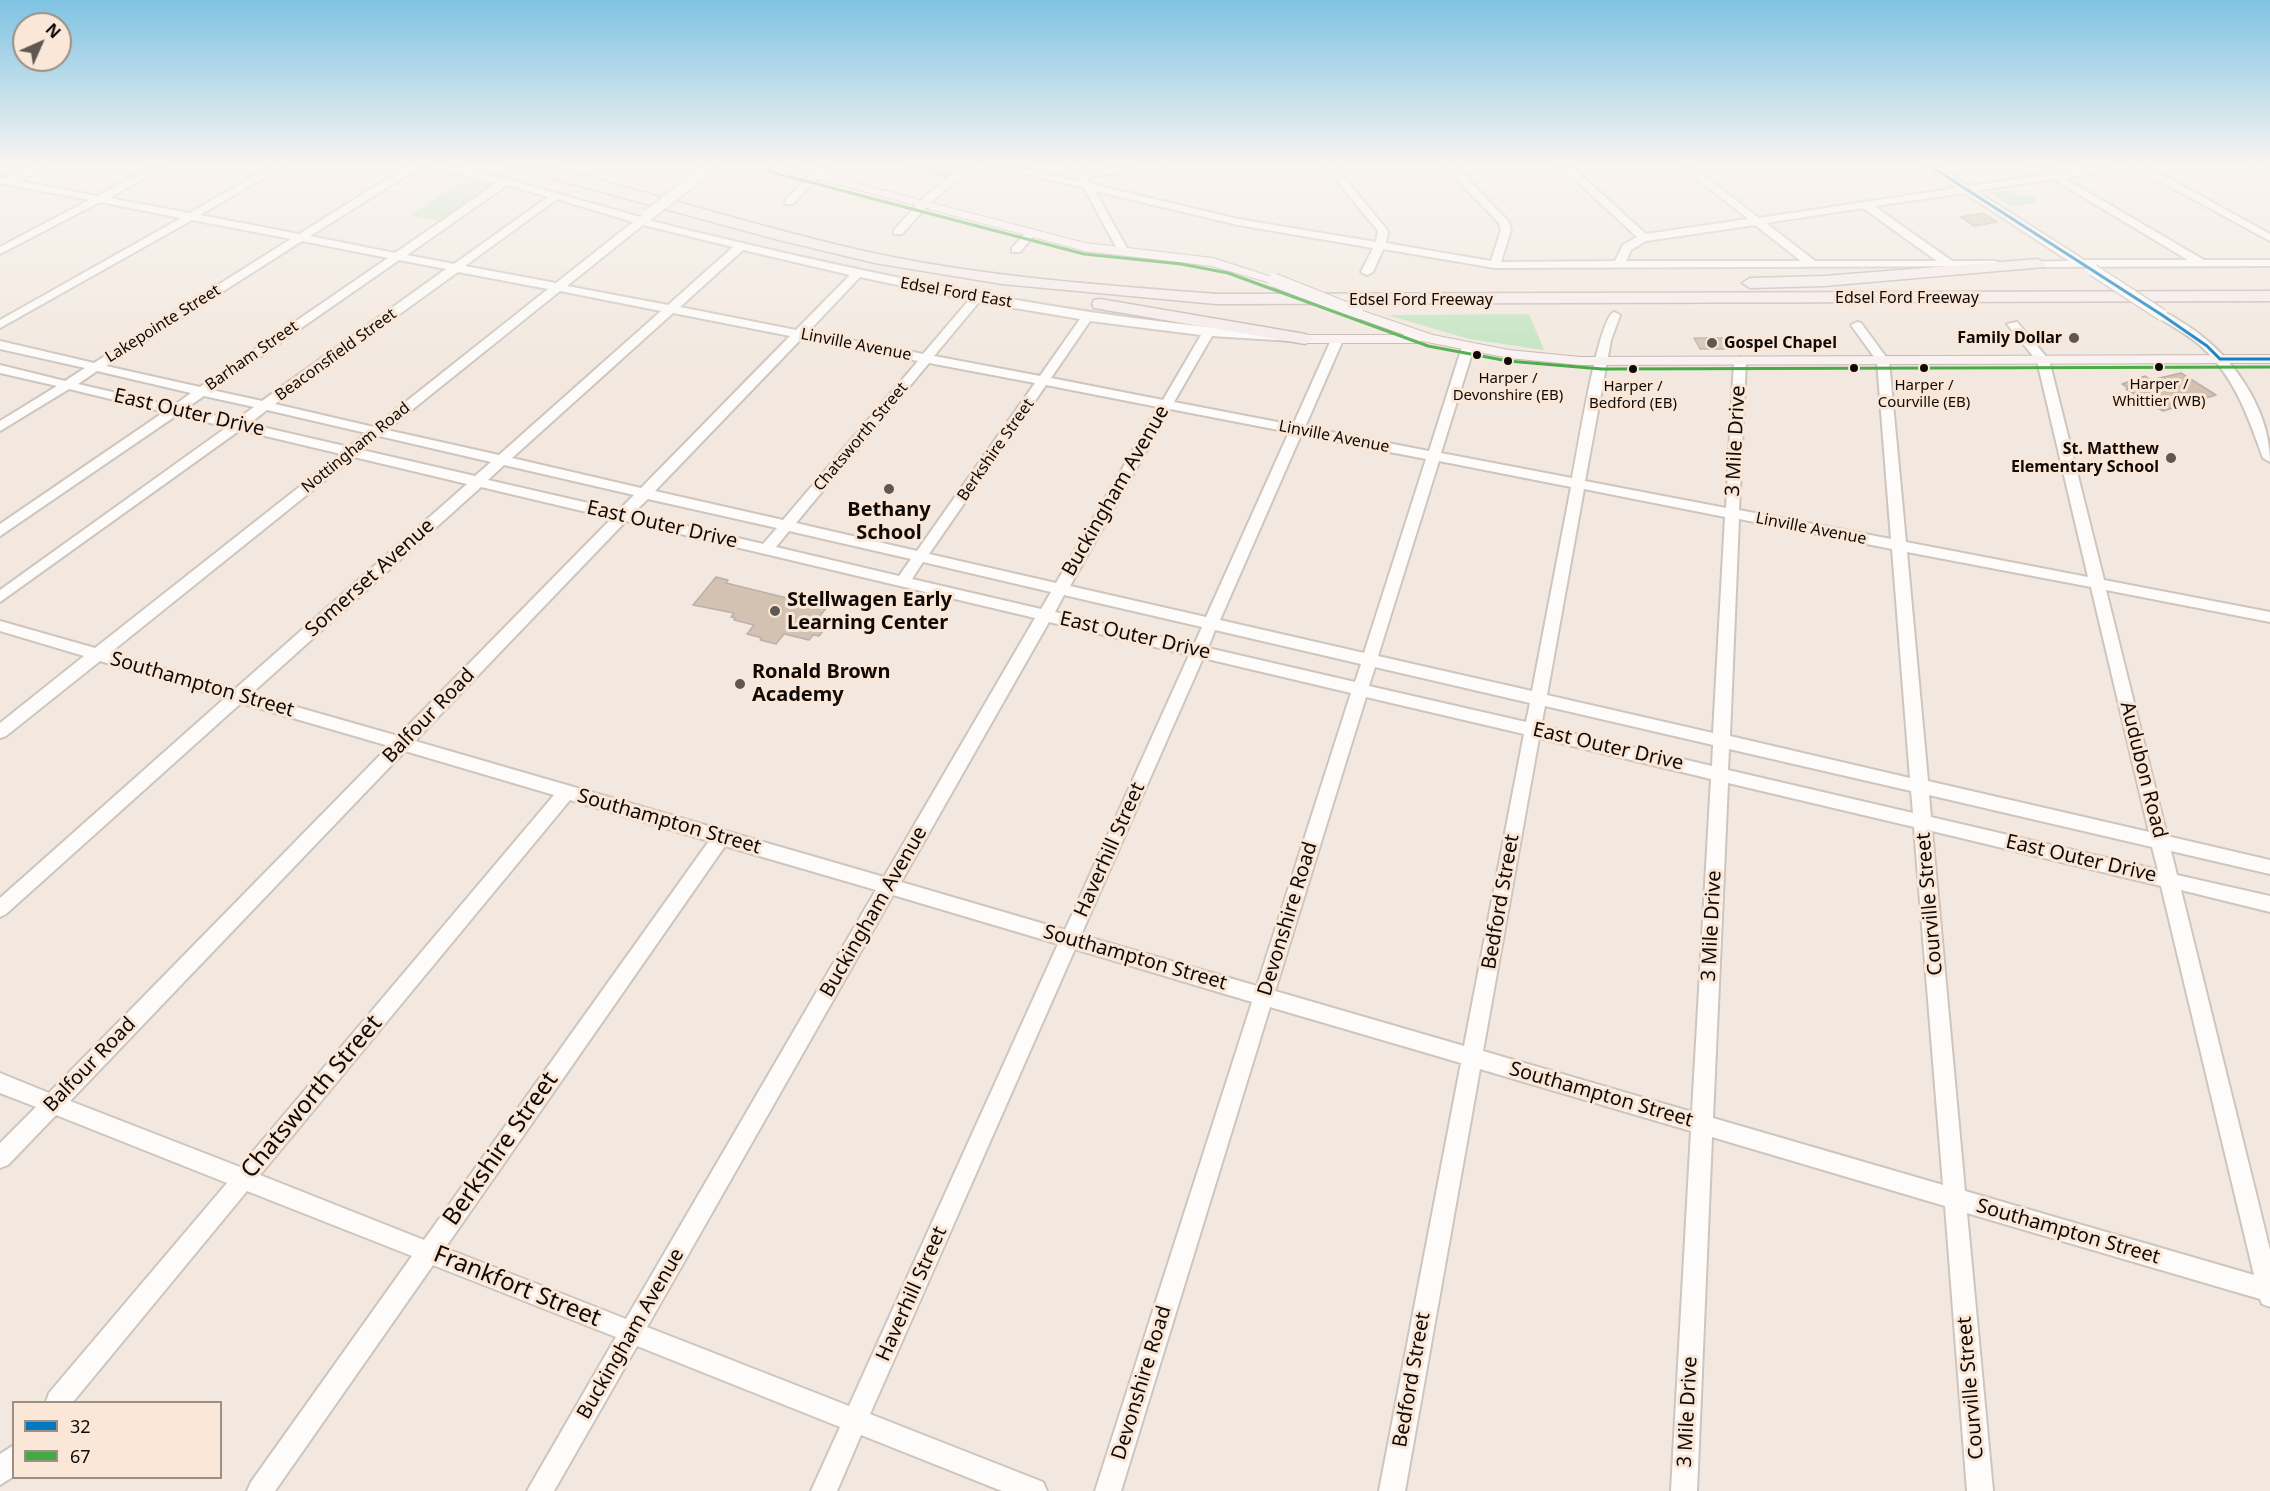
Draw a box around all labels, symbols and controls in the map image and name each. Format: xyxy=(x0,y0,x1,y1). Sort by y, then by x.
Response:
north arrow xyxy=(12,12,72,72)
text: N xyxy=(41,18,66,43)
street label: Edsel Ford East xyxy=(899,274,1013,312)
street label: Lakepointe Street xyxy=(102,281,224,367)
street label: Edsel Ford Freeway xyxy=(1835,288,1979,308)
street label: Edsel Ford Freeway xyxy=(1349,290,1493,310)
street label: Beaconsfield Street xyxy=(272,305,400,405)
street label: Barham Street xyxy=(202,317,302,395)
street label: Linville Avenue xyxy=(799,325,913,365)
place label: Family Dollar xyxy=(1957,328,2062,348)
marker: Family Dollar xyxy=(2067,331,2081,345)
place label: Gospel Chapel xyxy=(1724,333,1837,353)
marker: Gospel Chapel xyxy=(1705,336,1719,350)
unlabelled marker xyxy=(1471,349,1483,361)
marker: Harper / Devonshire (EB) xyxy=(1502,355,1514,367)
marker: Harper / Whittier (WB) xyxy=(2153,361,2165,373)
unlabelled marker xyxy=(1848,362,1860,374)
marker: Harper / Courville (EB) xyxy=(1918,362,1930,374)
marker: Harper / Bedford (EB) xyxy=(1627,363,1639,375)
place label: Harper / Devonshire (EB) xyxy=(1453,370,1563,405)
place label: Harper / Whittier (WB) xyxy=(2112,376,2206,411)
place label: Harper / Courville (EB) xyxy=(1878,377,1970,412)
place label: Harper / Bedford (EB) xyxy=(1589,378,1677,413)
street label: Chatsworth Street xyxy=(810,379,912,495)
street label: East Outer Drive xyxy=(111,384,267,442)
street label: 3 Mile Drive xyxy=(1721,385,1751,497)
street label: Berkshire Street xyxy=(954,395,1038,505)
street label: Nottingham Road xyxy=(298,398,414,498)
street label: Buckingham Avenue xyxy=(1057,401,1175,581)
street label: Linville Avenue xyxy=(1277,417,1391,457)
place label: St. Matthew Elementary School xyxy=(2011,439,2159,477)
marker: St. Matthew Elementary School xyxy=(2164,451,2178,465)
marker: Bethany School xyxy=(882,482,896,496)
street label: East Outer Drive xyxy=(584,496,740,554)
place label: Bethany School xyxy=(847,498,931,545)
street label: Linville Avenue xyxy=(1754,509,1868,549)
street label: Somerset Avenue xyxy=(301,514,439,642)
place label: Stellwagen Early Learning Center xyxy=(787,588,952,635)
marker: Stellwagen Early Learning Center xyxy=(768,604,782,618)
street label: East Outer Drive xyxy=(1057,607,1213,665)
street label: Southampton Street xyxy=(107,647,297,723)
place label: Ronald Brown Academy xyxy=(752,660,890,707)
street label: Balfour Road xyxy=(378,664,480,768)
marker: Ronald Brown Academy xyxy=(733,677,747,691)
street label: Audubon Road xyxy=(2114,699,2172,841)
street label: East Outer Drive xyxy=(1530,718,1686,776)
street label: Haverhill Street xyxy=(1070,779,1150,921)
street label: Southampton Street xyxy=(574,784,764,860)
street label: Buckingham Avenue xyxy=(815,822,933,1002)
street label: East Outer Drive xyxy=(2003,830,2159,888)
street label: Courville Street xyxy=(1912,832,1948,976)
street label: Bedford Street xyxy=(1477,833,1525,971)
street label: Devonshire Road xyxy=(1253,839,1323,999)
street label: 3 Mile Drive xyxy=(1697,870,1727,982)
street label: Southampton Street xyxy=(1040,920,1230,996)
street label: Chatsworth Street xyxy=(236,1010,388,1184)
street label: Balfour Road xyxy=(39,1013,141,1117)
street label: Southampton Street xyxy=(1506,1057,1696,1133)
street label: Berkshire Street xyxy=(437,1067,565,1231)
street label: Southampton Street xyxy=(1973,1194,2163,1270)
street label: Haverhill Street xyxy=(872,1223,952,1365)
street label: Frankfort Street xyxy=(429,1240,605,1334)
street label: Buckingham Avenue xyxy=(572,1244,690,1424)
street label: Devonshire Road xyxy=(1107,1303,1177,1463)
street label: Bedford Street xyxy=(1388,1311,1436,1449)
street label: Courville Street xyxy=(1953,1316,1989,1460)
street label: 3 Mile Drive xyxy=(1673,1356,1703,1468)
legend xyxy=(12,1401,222,1479)
text: 32 xyxy=(70,1414,91,1438)
text: 67 xyxy=(70,1444,91,1468)

